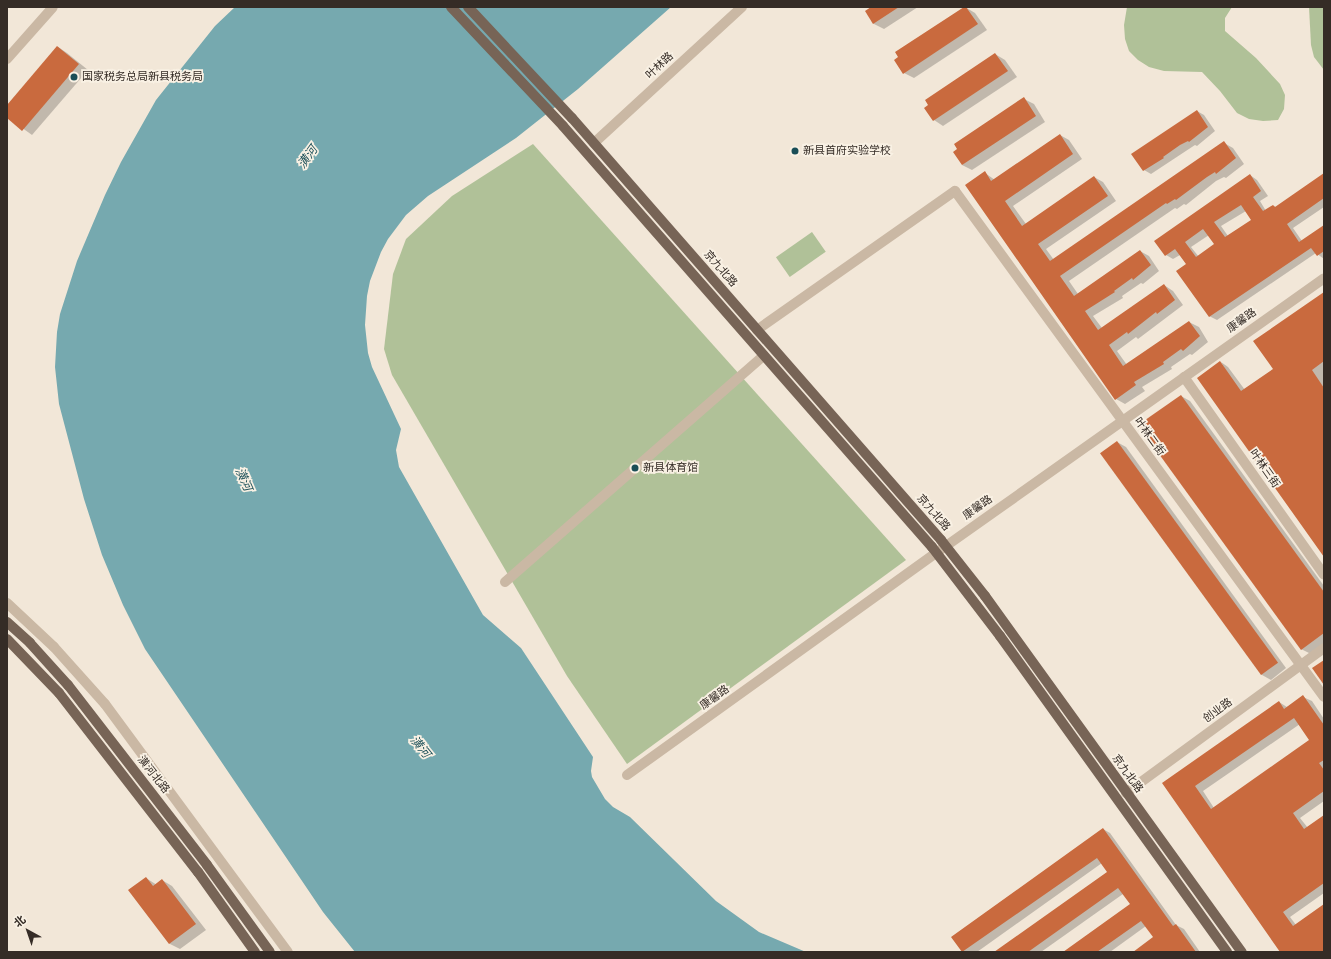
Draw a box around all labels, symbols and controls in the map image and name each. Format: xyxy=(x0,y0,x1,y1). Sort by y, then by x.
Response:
street label: 叶林路 xyxy=(643,50,677,82)
place label: 国家税务总局新县税务局 xyxy=(82,70,203,84)
marker: 国家税务总局新县税务局 xyxy=(69,72,79,82)
water label: 潢河 xyxy=(296,144,322,172)
place label: 新县首府实验学校 xyxy=(803,144,891,158)
marker: 新县首府实验学校 xyxy=(790,146,800,156)
street label: 京九北路 xyxy=(701,248,739,290)
street label: 康馨路 xyxy=(1225,306,1259,336)
street label: 叶林二街 xyxy=(1131,415,1167,459)
street label: 叶林三街 xyxy=(1246,447,1282,491)
place label: 新县体育馆 xyxy=(643,461,698,475)
marker: 新县体育馆 xyxy=(630,463,640,473)
water label: 潢河 xyxy=(231,466,253,494)
street label: 京九北路 xyxy=(914,492,952,534)
street label: 康馨路 xyxy=(961,493,995,523)
street label: 康馨路 xyxy=(698,683,732,713)
street label: 创业路 xyxy=(1201,696,1235,726)
water label: 潢河 xyxy=(406,734,432,762)
street label: 京九北路 xyxy=(1109,752,1145,796)
street label: 潢河北路 xyxy=(134,754,172,796)
north arrow xyxy=(8,911,48,951)
text: 北 xyxy=(12,913,29,931)

